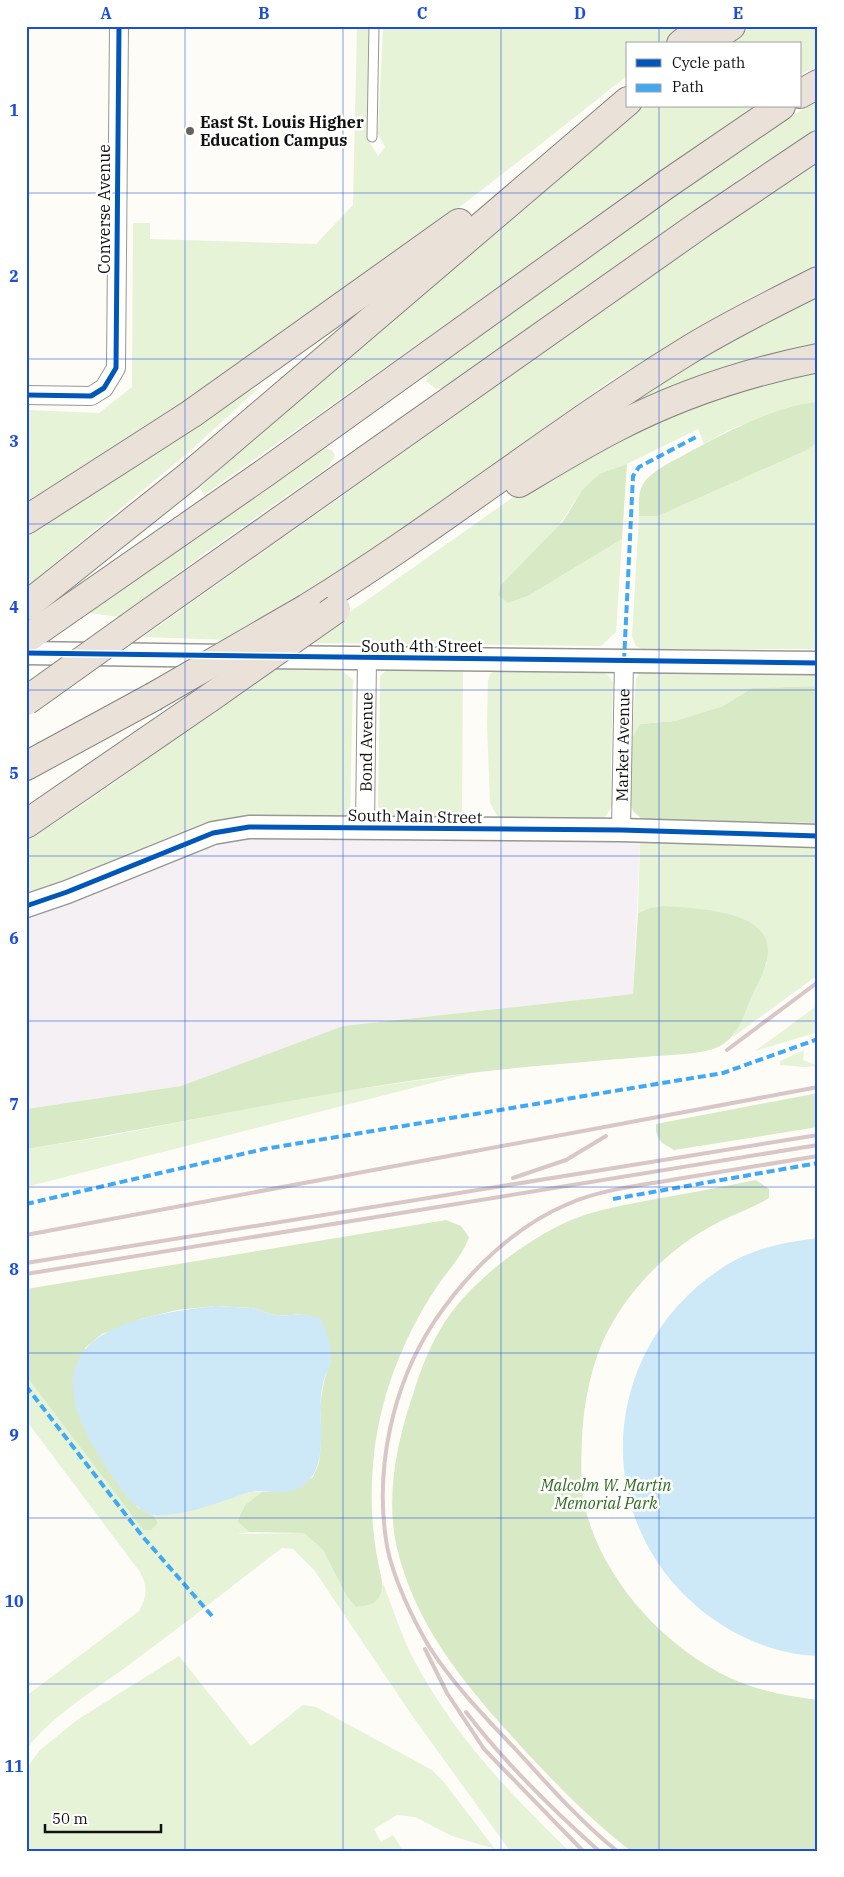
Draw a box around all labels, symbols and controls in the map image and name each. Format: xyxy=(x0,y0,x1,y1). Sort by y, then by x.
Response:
text: A xyxy=(100,3,112,23)
text: B xyxy=(258,3,270,23)
text: C xyxy=(417,3,427,23)
text: D xyxy=(574,3,586,23)
text: E xyxy=(733,3,743,23)
legend xyxy=(626,42,802,108)
text: Cycle path xyxy=(672,53,745,72)
text: Path xyxy=(672,77,704,96)
text: 1 xyxy=(9,100,19,120)
place label: East St. Louis Higher Education Campus xyxy=(200,112,364,150)
marker: East St. Louis Higher Education Campus xyxy=(184,125,196,137)
street label: Converse Avenue xyxy=(94,144,114,274)
text: 2 xyxy=(9,266,19,286)
text: 3 xyxy=(9,431,19,451)
text: 4 xyxy=(9,597,19,617)
street label: South 4th Street xyxy=(361,636,483,656)
street label: Market Avenue xyxy=(612,688,634,802)
street label: Bond Avenue xyxy=(355,692,377,792)
text: 5 xyxy=(9,763,19,783)
street label: South Main Street xyxy=(348,805,483,827)
text: 6 xyxy=(9,928,19,948)
text: 7 xyxy=(9,1094,19,1114)
text: 8 xyxy=(9,1259,19,1279)
text: 9 xyxy=(9,1425,19,1445)
park label: Malcolm W. Martin Memorial Park xyxy=(540,1475,671,1513)
text: 10 xyxy=(4,1591,24,1611)
text: 11 xyxy=(4,1756,24,1776)
scale bar xyxy=(45,1802,161,1834)
text: 50 m xyxy=(52,1809,88,1828)

